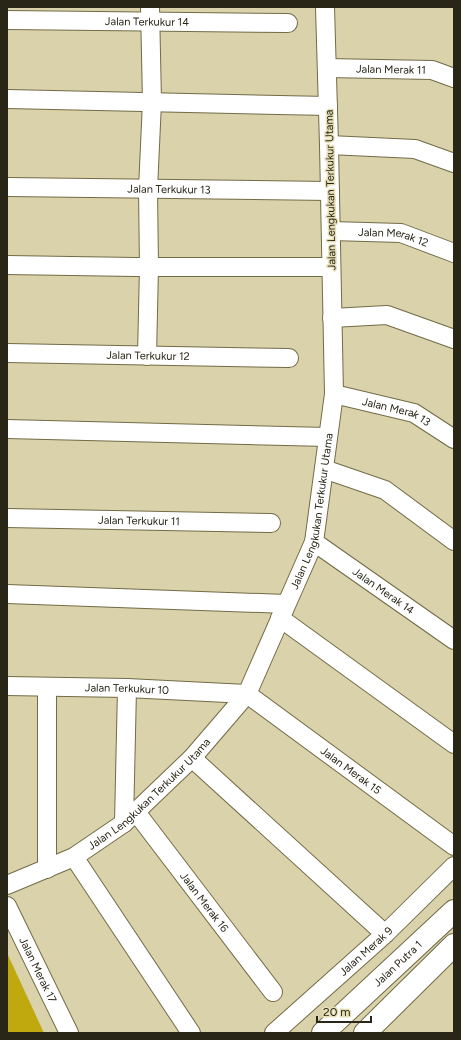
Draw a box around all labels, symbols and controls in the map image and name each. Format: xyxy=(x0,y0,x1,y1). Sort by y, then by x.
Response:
street label: Jalan Terkukur 14 xyxy=(105,15,189,29)
street label: Jalan Merak 11 xyxy=(356,63,426,77)
street label: Jalan Lengkukan Terkukur Utama xyxy=(323,110,338,270)
street label: Jalan Terkukur 13 xyxy=(127,182,211,197)
street label: Jalan Merak 12 xyxy=(358,226,430,250)
street label: Jalan Terkukur 12 xyxy=(106,349,190,363)
street label: Jalan Merak 13 xyxy=(361,395,433,429)
street label: Jalan Lengkukan Terkukur Utama xyxy=(288,432,336,592)
street label: Jalan Terkukur 11 xyxy=(98,514,180,528)
street label: Jalan Merak 14 xyxy=(350,565,417,617)
street label: Jalan Terkukur 10 xyxy=(85,681,169,697)
street label: Jalan Lengkukan Terkukur Utama xyxy=(85,736,213,853)
street label: Jalan Merak 15 xyxy=(318,744,383,797)
street label: Jalan Merak 16 xyxy=(177,870,231,935)
street label: Jalan Merak 9 xyxy=(337,924,396,979)
street label: Jalan Merak 17 xyxy=(16,935,59,1005)
street label: Jalan Putra 1 xyxy=(371,938,425,990)
scale bar xyxy=(317,998,371,1024)
text: 20 m xyxy=(323,1005,351,1019)

